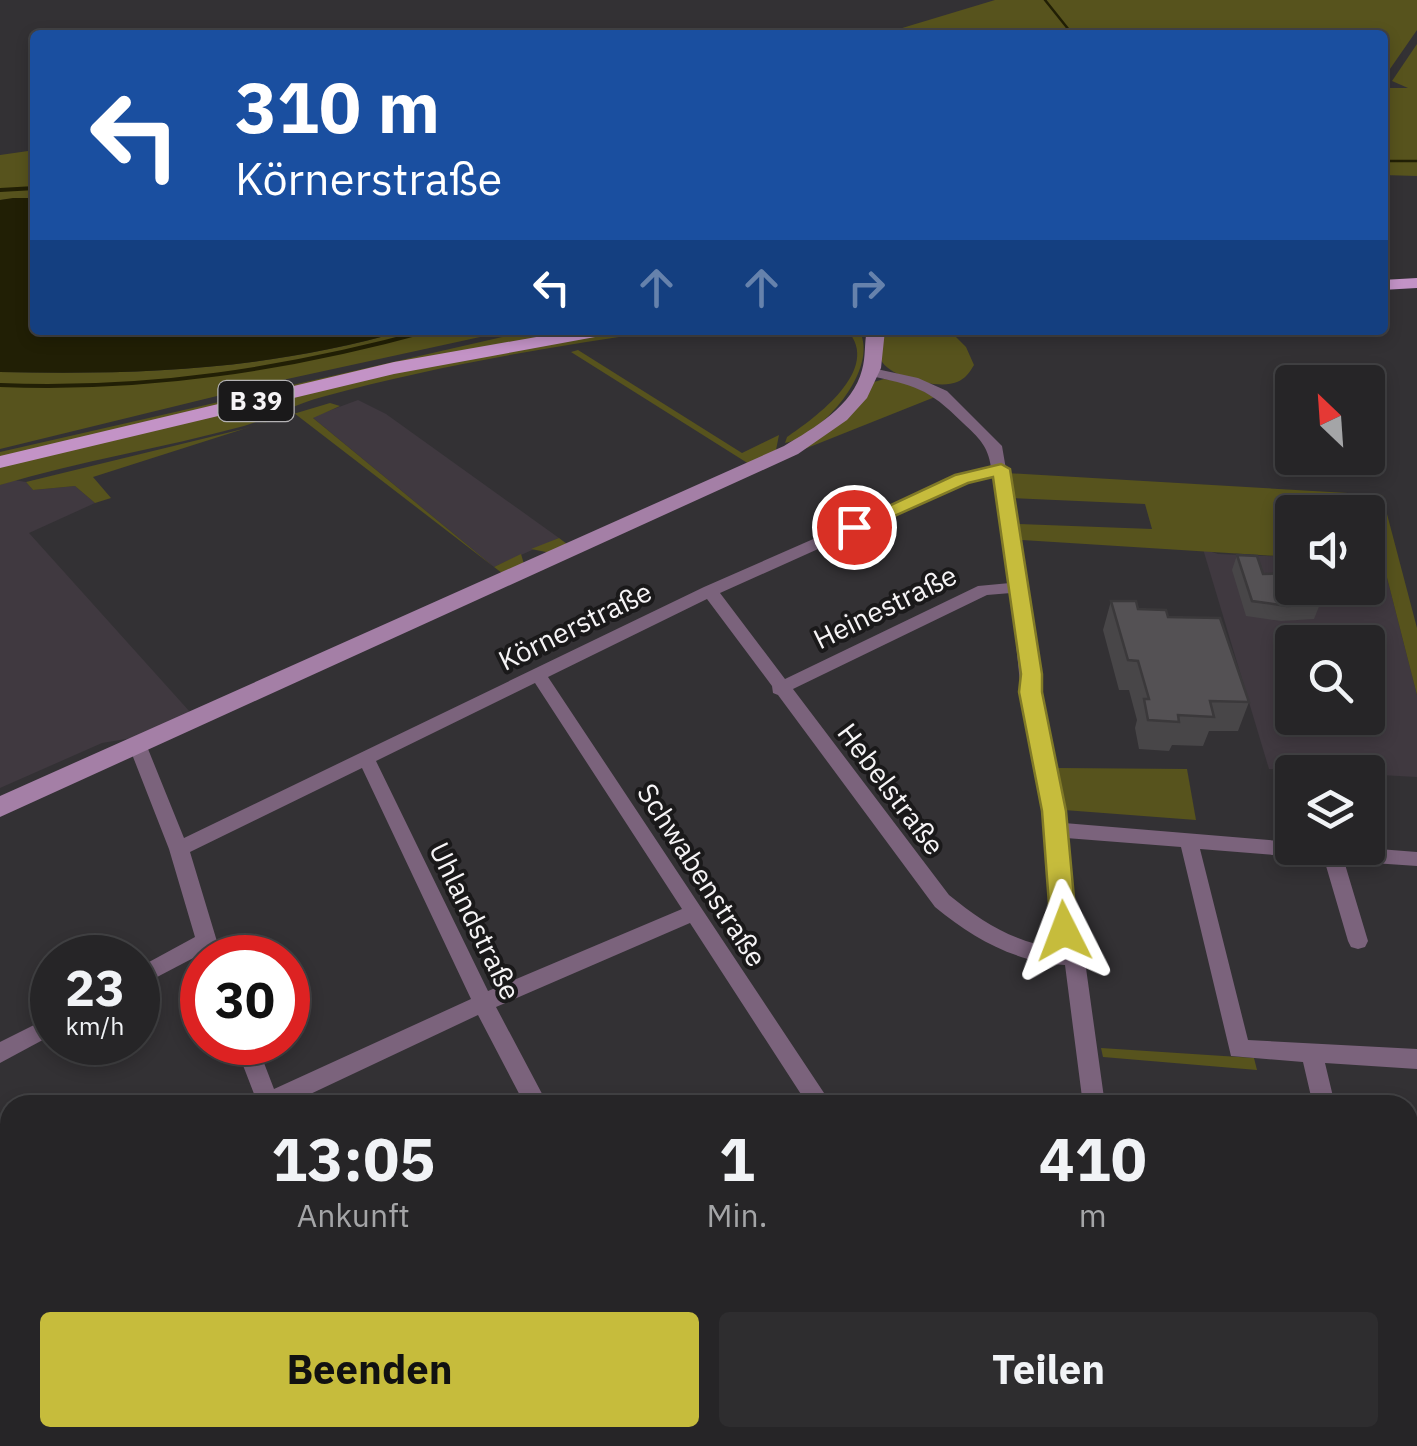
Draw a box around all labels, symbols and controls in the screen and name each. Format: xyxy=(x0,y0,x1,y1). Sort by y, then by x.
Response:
text: 310 m xyxy=(235,61,440,152)
icon: left xyxy=(70,70,200,200)
text: Körnerstraße xyxy=(235,149,502,207)
icon: left xyxy=(524,260,579,315)
icon: ahead xyxy=(629,260,684,315)
icon: ahead xyxy=(734,260,789,315)
icon: right xyxy=(839,260,894,315)
north arrow xyxy=(1275,365,1385,475)
map controls xyxy=(1275,365,1385,865)
road number: B 39 xyxy=(218,381,294,421)
pin xyxy=(812,485,897,570)
button: sound xyxy=(1275,495,1385,605)
icon: arrive xyxy=(827,500,882,555)
street label: Heinestraße xyxy=(807,556,963,657)
street label: Körnerstraße xyxy=(492,572,658,679)
button: search xyxy=(1275,625,1385,735)
street label: Hebelstraße xyxy=(830,715,953,862)
button: layers xyxy=(1275,755,1385,865)
street label: Schwabenstraße xyxy=(629,776,776,973)
street label: Uhlandstraße xyxy=(421,836,530,1006)
position arrow xyxy=(1012,879,1116,983)
speed limit sign: 30 xyxy=(180,935,310,1065)
text: 23 xyxy=(65,955,125,1020)
text: km/h xyxy=(66,1009,124,1042)
text: 13:05 xyxy=(271,1119,435,1198)
text: 1 xyxy=(719,1119,755,1198)
text: 410 xyxy=(1039,1119,1147,1198)
text: Ankunft xyxy=(297,1194,410,1236)
text: Min. xyxy=(706,1194,767,1236)
text: m xyxy=(1079,1194,1107,1236)
button: Beenden xyxy=(40,1312,699,1427)
button: Teilen xyxy=(719,1312,1378,1427)

